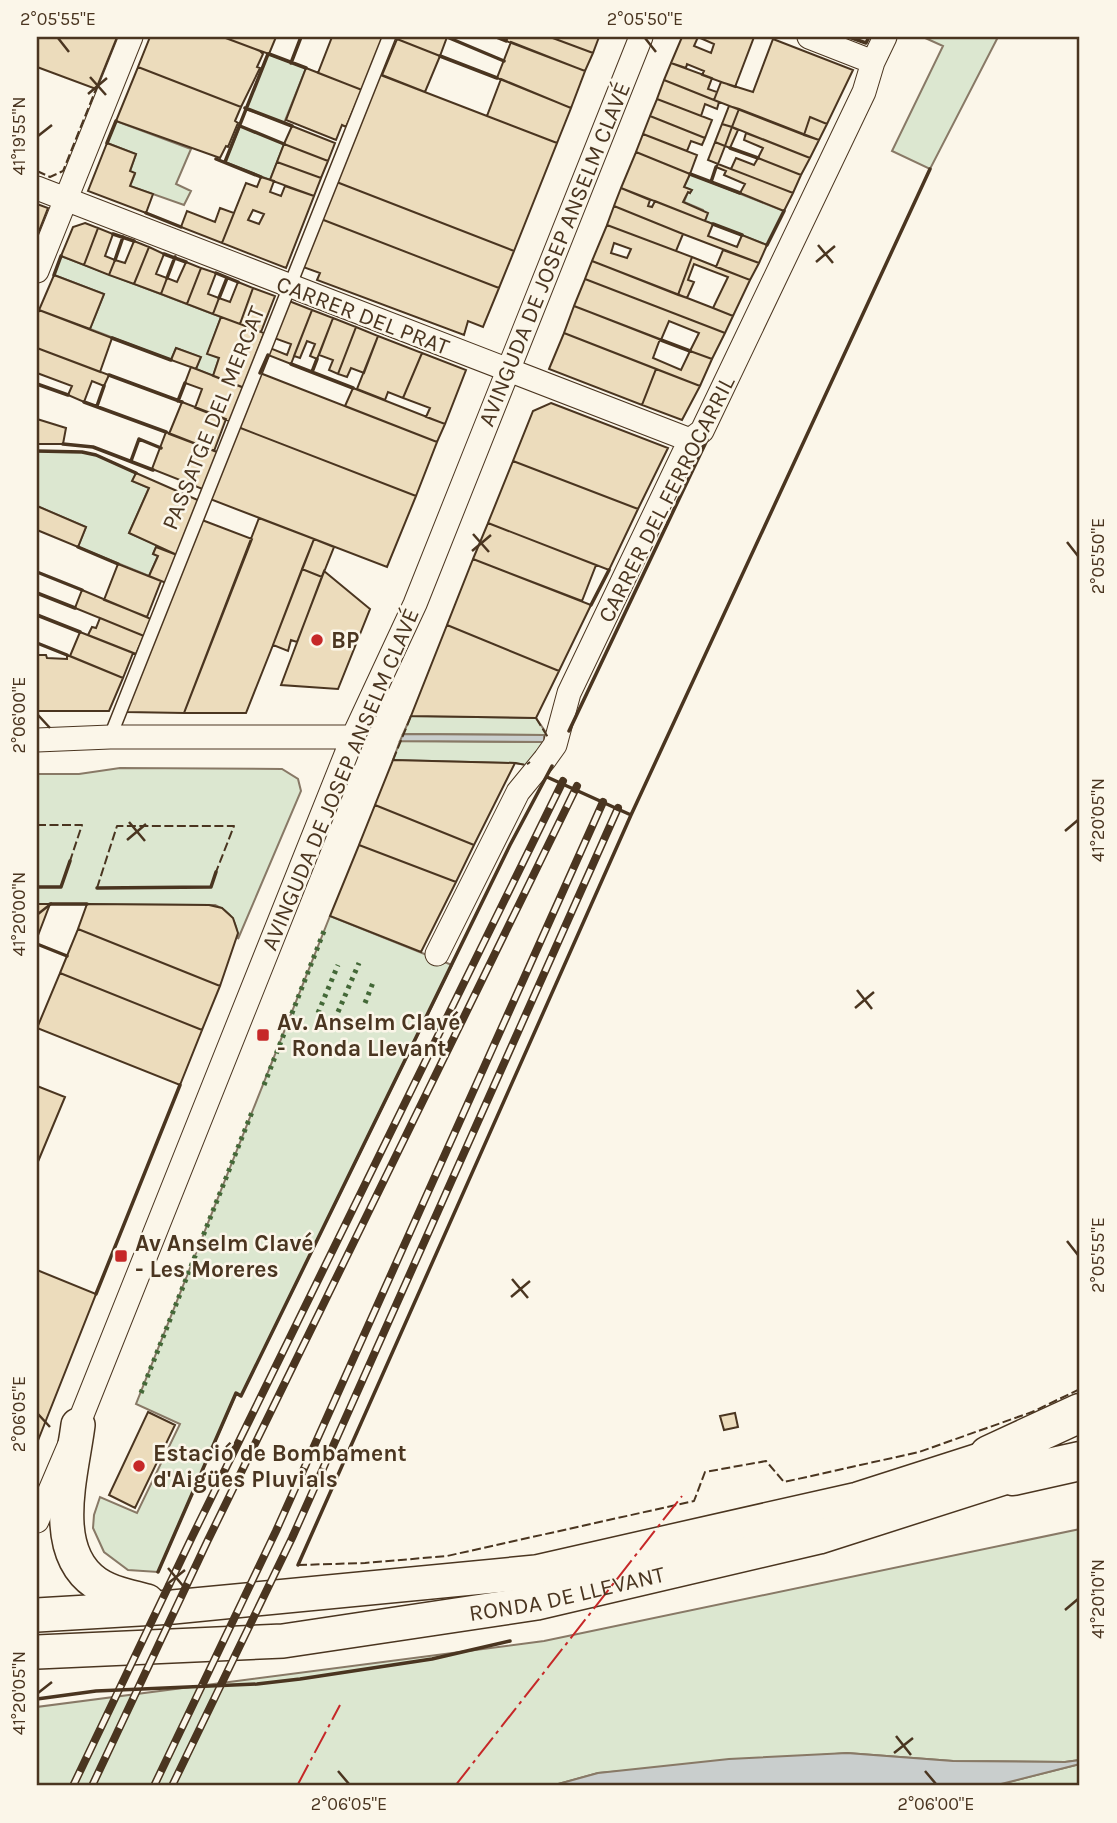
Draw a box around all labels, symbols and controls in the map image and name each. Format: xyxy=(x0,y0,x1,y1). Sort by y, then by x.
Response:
text: 2°05'55"E xyxy=(20,8,96,30)
text: 2°05'50"E xyxy=(607,8,683,30)
street label: AVINGUDA DE JOSEP ANSELM CLAVÉ xyxy=(473,78,636,430)
text: 41°19'55"N xyxy=(8,96,30,176)
street label: CARRER DEL PRAT xyxy=(273,270,453,361)
street label: PASSATGE DEL MERCAT xyxy=(156,302,271,534)
street label: CARRER DEL FERROCARRIL xyxy=(592,371,741,627)
text: 2°05'50"E xyxy=(1087,518,1109,594)
street label: AVINGUDA DE JOSEP ANSELM CLAVÉ xyxy=(256,604,425,954)
place label: BP xyxy=(331,627,359,654)
marker: BP xyxy=(309,632,325,648)
text: 2°06'00"E xyxy=(8,677,30,753)
text: 41°20'05"N xyxy=(1087,778,1109,862)
text: 41°20'00"N xyxy=(8,872,30,956)
place label: Av. Anselm Clavé - Ronda Llevant xyxy=(277,1009,460,1062)
marker: Av. Anselm Clavé - Ronda Llevant xyxy=(255,1027,271,1043)
text: 2°05'55"E xyxy=(1087,1217,1109,1293)
place label: Av Anselm Clavé - Les Moreres xyxy=(135,1230,314,1283)
marker: Av Anselm Clavé - Les Moreres xyxy=(113,1248,129,1264)
text: 2°06'05"E xyxy=(8,1376,30,1452)
place label: Estació de Bombament d'Aigües Pluvials xyxy=(153,1440,407,1493)
marker: Estació de Bombament d'Aigües Pluvials xyxy=(131,1458,147,1474)
text: 41°20'10"N xyxy=(1087,1559,1109,1639)
street label: RONDA DE LLEVANT xyxy=(467,1560,668,1627)
text: 41°20'05"N xyxy=(8,1651,30,1735)
text: 2°06'05"E xyxy=(311,1793,387,1815)
text: 2°06'00"E xyxy=(898,1793,974,1815)

